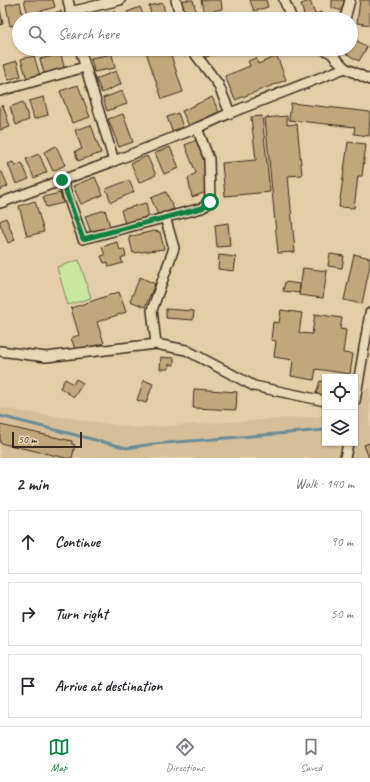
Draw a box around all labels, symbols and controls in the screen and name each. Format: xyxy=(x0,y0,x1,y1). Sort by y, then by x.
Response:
search box xyxy=(12,12,358,56)
icon: search xyxy=(26,23,48,45)
text: Search here xyxy=(58,25,119,44)
route end xyxy=(53,171,71,189)
route start xyxy=(201,193,219,211)
map controls xyxy=(322,374,358,446)
button: locate xyxy=(322,374,358,410)
button: layers xyxy=(322,410,358,446)
scale bar xyxy=(12,430,82,449)
text: 50 m xyxy=(18,432,37,446)
text: 2 min xyxy=(16,474,49,495)
text: Walk · 140 m xyxy=(295,476,354,492)
icon: ahead xyxy=(17,531,39,553)
text: Continue xyxy=(55,533,100,552)
text: 90 m xyxy=(331,534,353,550)
icon: right xyxy=(17,603,39,625)
text: Turn right xyxy=(55,605,108,624)
text: 50 m xyxy=(331,606,353,622)
icon: arrive xyxy=(17,675,39,697)
text: Arrive at destination xyxy=(55,677,162,696)
tab: Map xyxy=(48,736,70,774)
tab: Directions xyxy=(166,736,204,774)
tab: Saved xyxy=(300,736,322,774)

